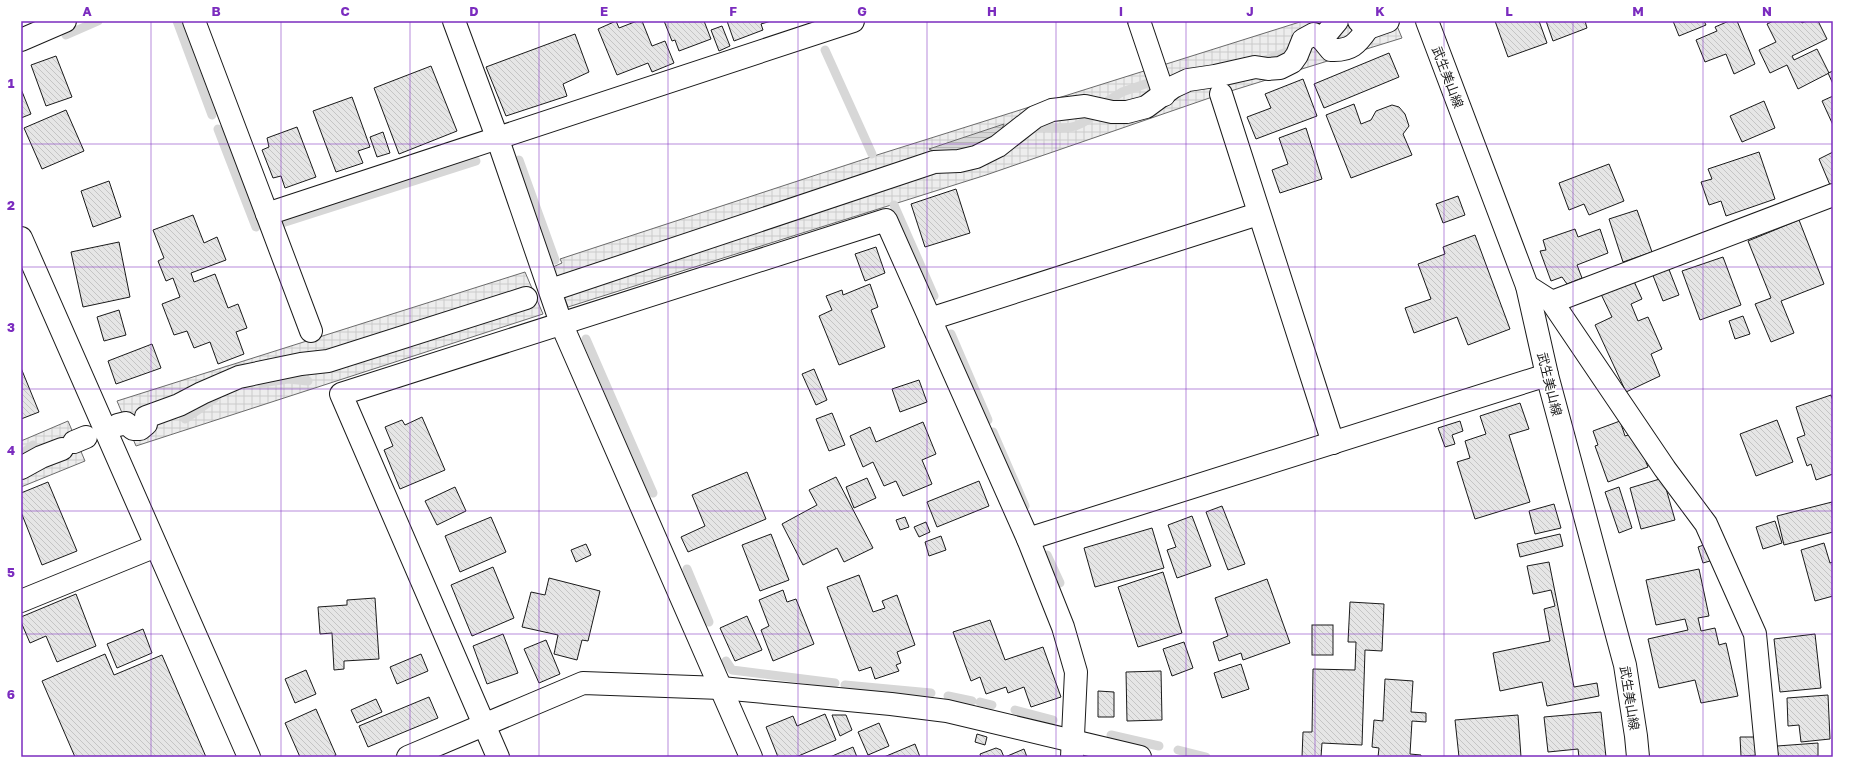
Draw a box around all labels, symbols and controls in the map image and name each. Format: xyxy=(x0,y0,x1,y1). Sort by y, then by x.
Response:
text: A xyxy=(82,3,92,19)
text: B xyxy=(211,3,221,19)
text: C xyxy=(340,3,350,19)
text: D xyxy=(469,3,479,19)
text: E xyxy=(600,3,608,19)
text: F xyxy=(729,3,737,19)
text: G xyxy=(857,3,867,19)
text: H xyxy=(987,3,997,19)
text: I xyxy=(1119,3,1123,19)
text: J xyxy=(1246,3,1254,19)
text: K xyxy=(1375,3,1385,19)
text: L xyxy=(1505,3,1513,19)
text: M xyxy=(1632,3,1644,19)
text: N xyxy=(1762,3,1772,19)
street label: 武生美山線 xyxy=(1429,44,1467,110)
text: 1 xyxy=(8,75,15,91)
text: 2 xyxy=(7,197,15,213)
text: 3 xyxy=(7,319,15,335)
street label: 武生美山線 xyxy=(1534,351,1566,417)
text: 4 xyxy=(7,442,15,458)
text: 5 xyxy=(7,564,15,580)
street label: 武生美山線 xyxy=(1617,665,1643,731)
text: 6 xyxy=(7,686,15,702)

